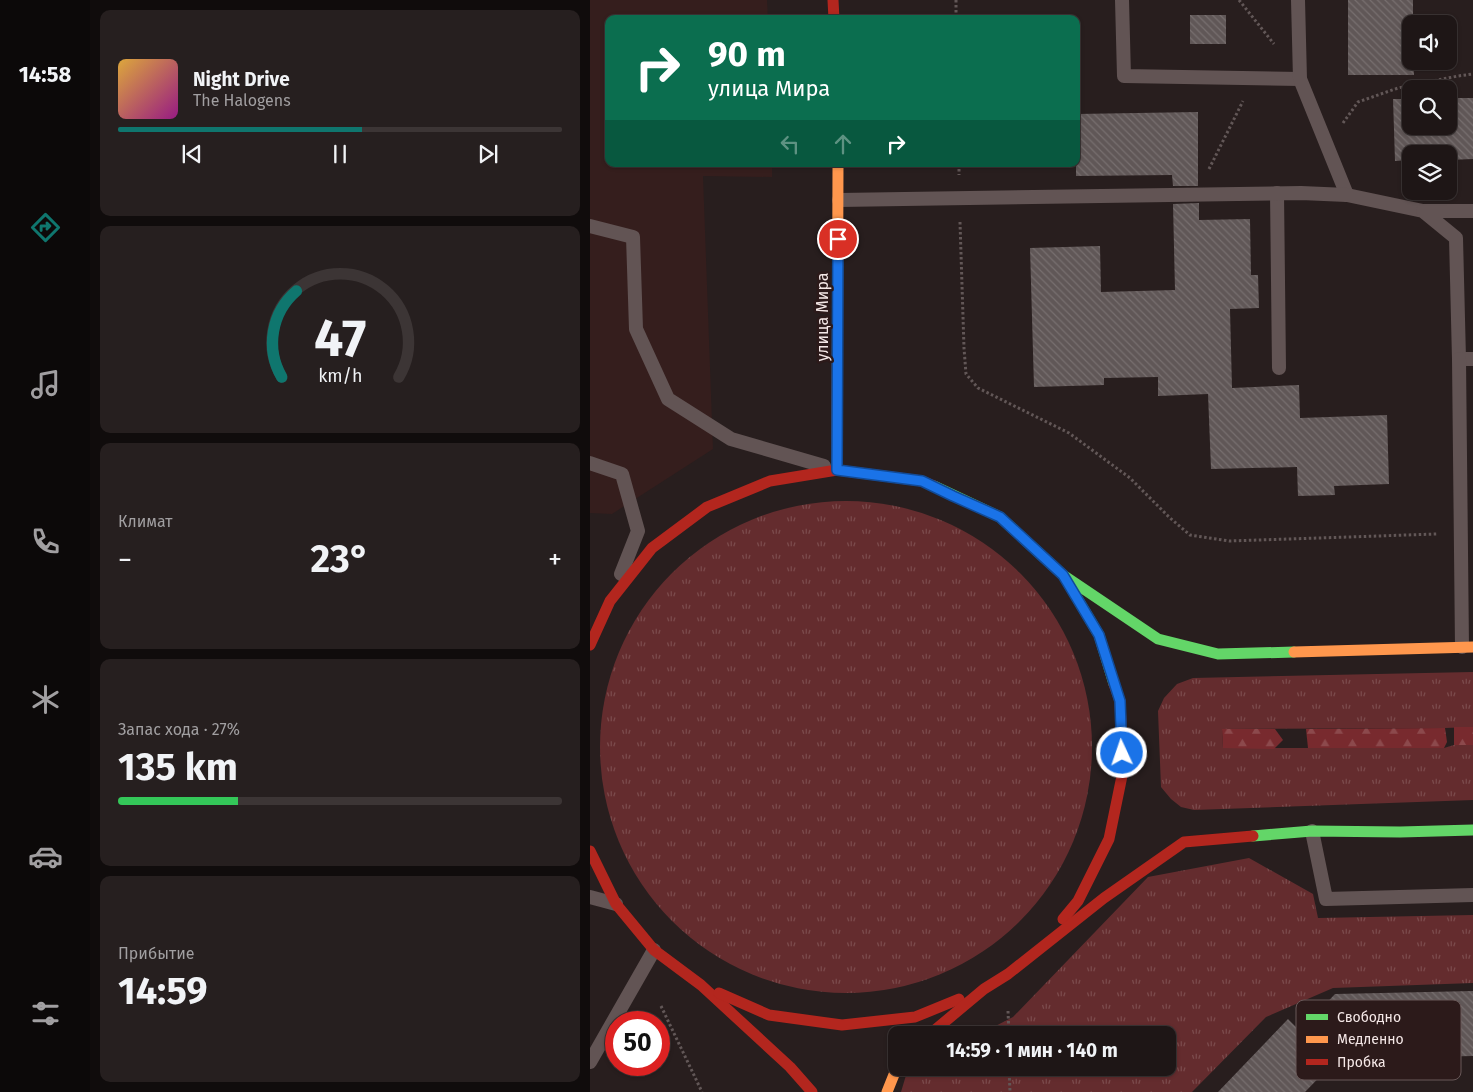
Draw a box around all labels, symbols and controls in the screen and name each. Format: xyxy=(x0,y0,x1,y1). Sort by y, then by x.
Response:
map controls xyxy=(1402,15,1457,200)
button: sound xyxy=(1402,15,1457,70)
text: 90 m xyxy=(708,33,786,75)
icon: right xyxy=(625,35,690,100)
text: 14:58 xyxy=(19,61,71,88)
text: Night Drive xyxy=(193,68,290,91)
text: улица Мира xyxy=(708,75,830,102)
button: search xyxy=(1402,80,1457,135)
text: The Halogens xyxy=(193,91,291,110)
icon: left xyxy=(776,130,804,158)
icon: ahead xyxy=(829,130,857,158)
icon: right xyxy=(882,130,910,158)
icon: previous xyxy=(178,140,206,168)
icon: pause xyxy=(326,140,354,168)
icon: next xyxy=(474,140,502,168)
button: layers xyxy=(1402,145,1457,200)
icon: directions xyxy=(28,210,63,245)
pin xyxy=(817,218,859,260)
icon: arrive xyxy=(824,225,852,253)
street label: улица Мира xyxy=(813,273,832,361)
text: 47 xyxy=(314,307,366,370)
text: km/h xyxy=(318,365,362,387)
icon: music xyxy=(28,367,63,402)
text: Климат xyxy=(118,512,173,531)
icon: phone xyxy=(28,524,63,559)
text: 23° xyxy=(311,536,370,582)
text: − xyxy=(118,543,132,576)
text: + xyxy=(548,543,562,576)
icon: climate xyxy=(28,682,63,717)
text: Запас хода · 27% xyxy=(118,720,240,739)
position arrow xyxy=(1095,726,1147,778)
text: 135 km xyxy=(118,744,238,790)
icon: car xyxy=(28,839,63,874)
text: Прибытие xyxy=(118,944,194,963)
text: 14:59 xyxy=(118,968,208,1014)
icon: filters xyxy=(28,996,63,1031)
legend xyxy=(1296,1000,1461,1080)
text: Свободно xyxy=(1337,1009,1401,1026)
speed limit sign: 50 xyxy=(605,1011,670,1076)
text: Медленно xyxy=(1337,1031,1404,1048)
text: 14:59 · 1 мин · 140 m xyxy=(946,1039,1118,1062)
text: Пробка xyxy=(1337,1054,1386,1071)

